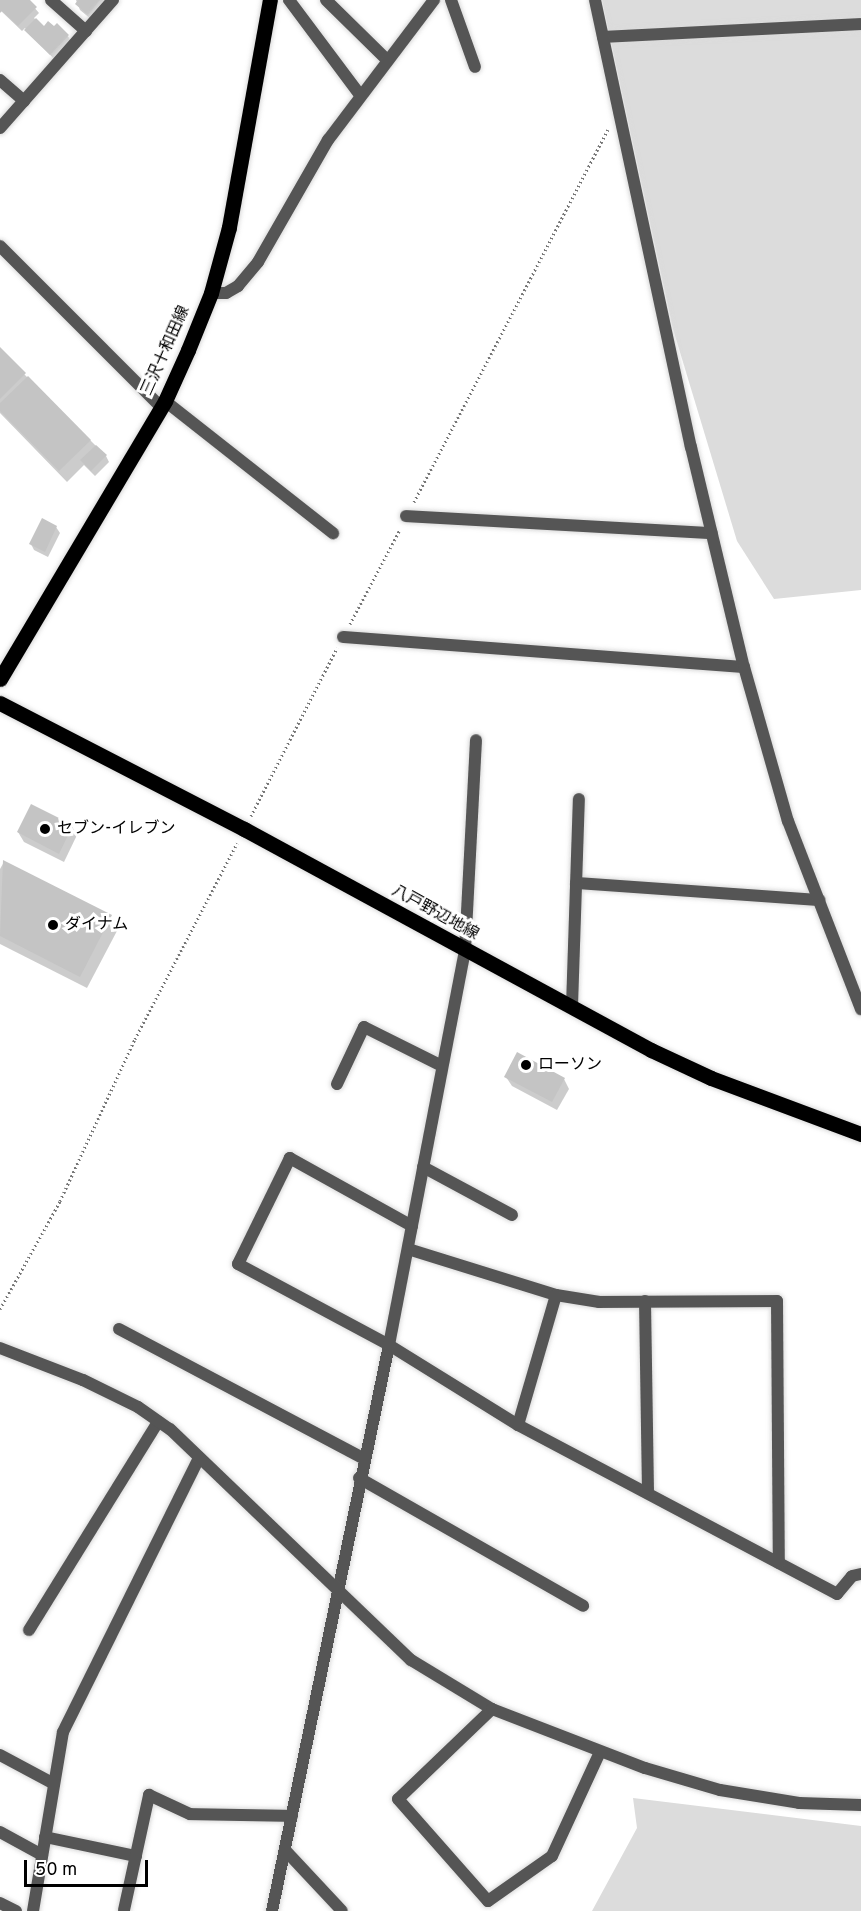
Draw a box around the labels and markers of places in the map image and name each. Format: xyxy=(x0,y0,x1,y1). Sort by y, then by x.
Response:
place label: セブン-イレブン xyxy=(57,819,175,839)
marker: セブン-イレブン xyxy=(38,822,52,836)
place label: ダイナム xyxy=(65,915,129,935)
marker: ダイナム xyxy=(46,918,60,932)
place label: ローソン xyxy=(538,1055,602,1075)
marker: ローソン xyxy=(519,1058,533,1072)

